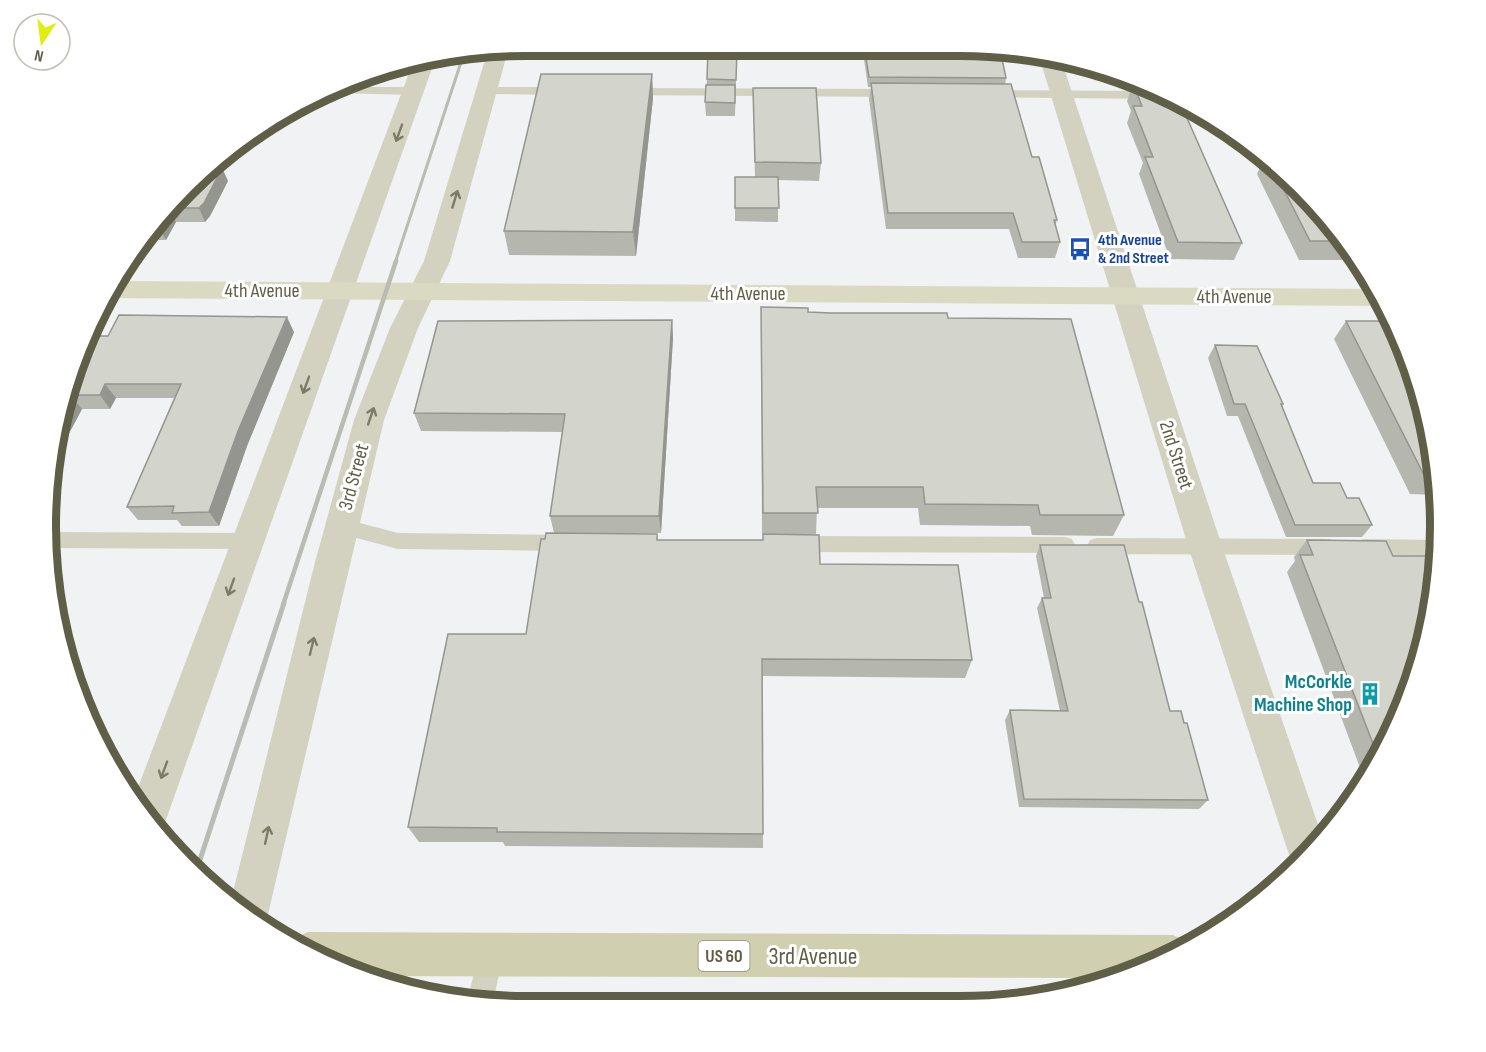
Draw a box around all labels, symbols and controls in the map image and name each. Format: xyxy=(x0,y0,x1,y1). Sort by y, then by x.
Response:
north arrow xyxy=(12,12,72,72)
text: N xyxy=(33,45,45,65)
one-way arrow xyxy=(393,123,404,142)
one-way arrow xyxy=(450,190,461,209)
place label: 4th Avenue & 2nd Street xyxy=(1098,231,1169,268)
bus stop icon: 4th Avenue & 2nd Street xyxy=(1067,236,1093,262)
street label: 4th Avenue xyxy=(224,279,300,303)
street label: 4th Avenue xyxy=(710,282,786,306)
street label: 4th Avenue xyxy=(1196,285,1272,309)
one-way arrow xyxy=(299,375,310,393)
one-way arrow xyxy=(366,407,377,426)
street label: 2nd Street xyxy=(1154,418,1198,492)
street label: 3rd Street xyxy=(334,441,374,513)
one-way arrow xyxy=(225,578,236,596)
one-way arrow xyxy=(306,636,318,655)
place label: McCorkle Machine Shop xyxy=(1254,670,1352,717)
building icon: McCorkle Machine Shop xyxy=(1357,681,1383,707)
one-way arrow xyxy=(158,761,169,779)
one-way arrow xyxy=(262,826,273,846)
road number: US 60 xyxy=(698,941,750,971)
street label: 3rd Avenue xyxy=(768,942,858,971)

